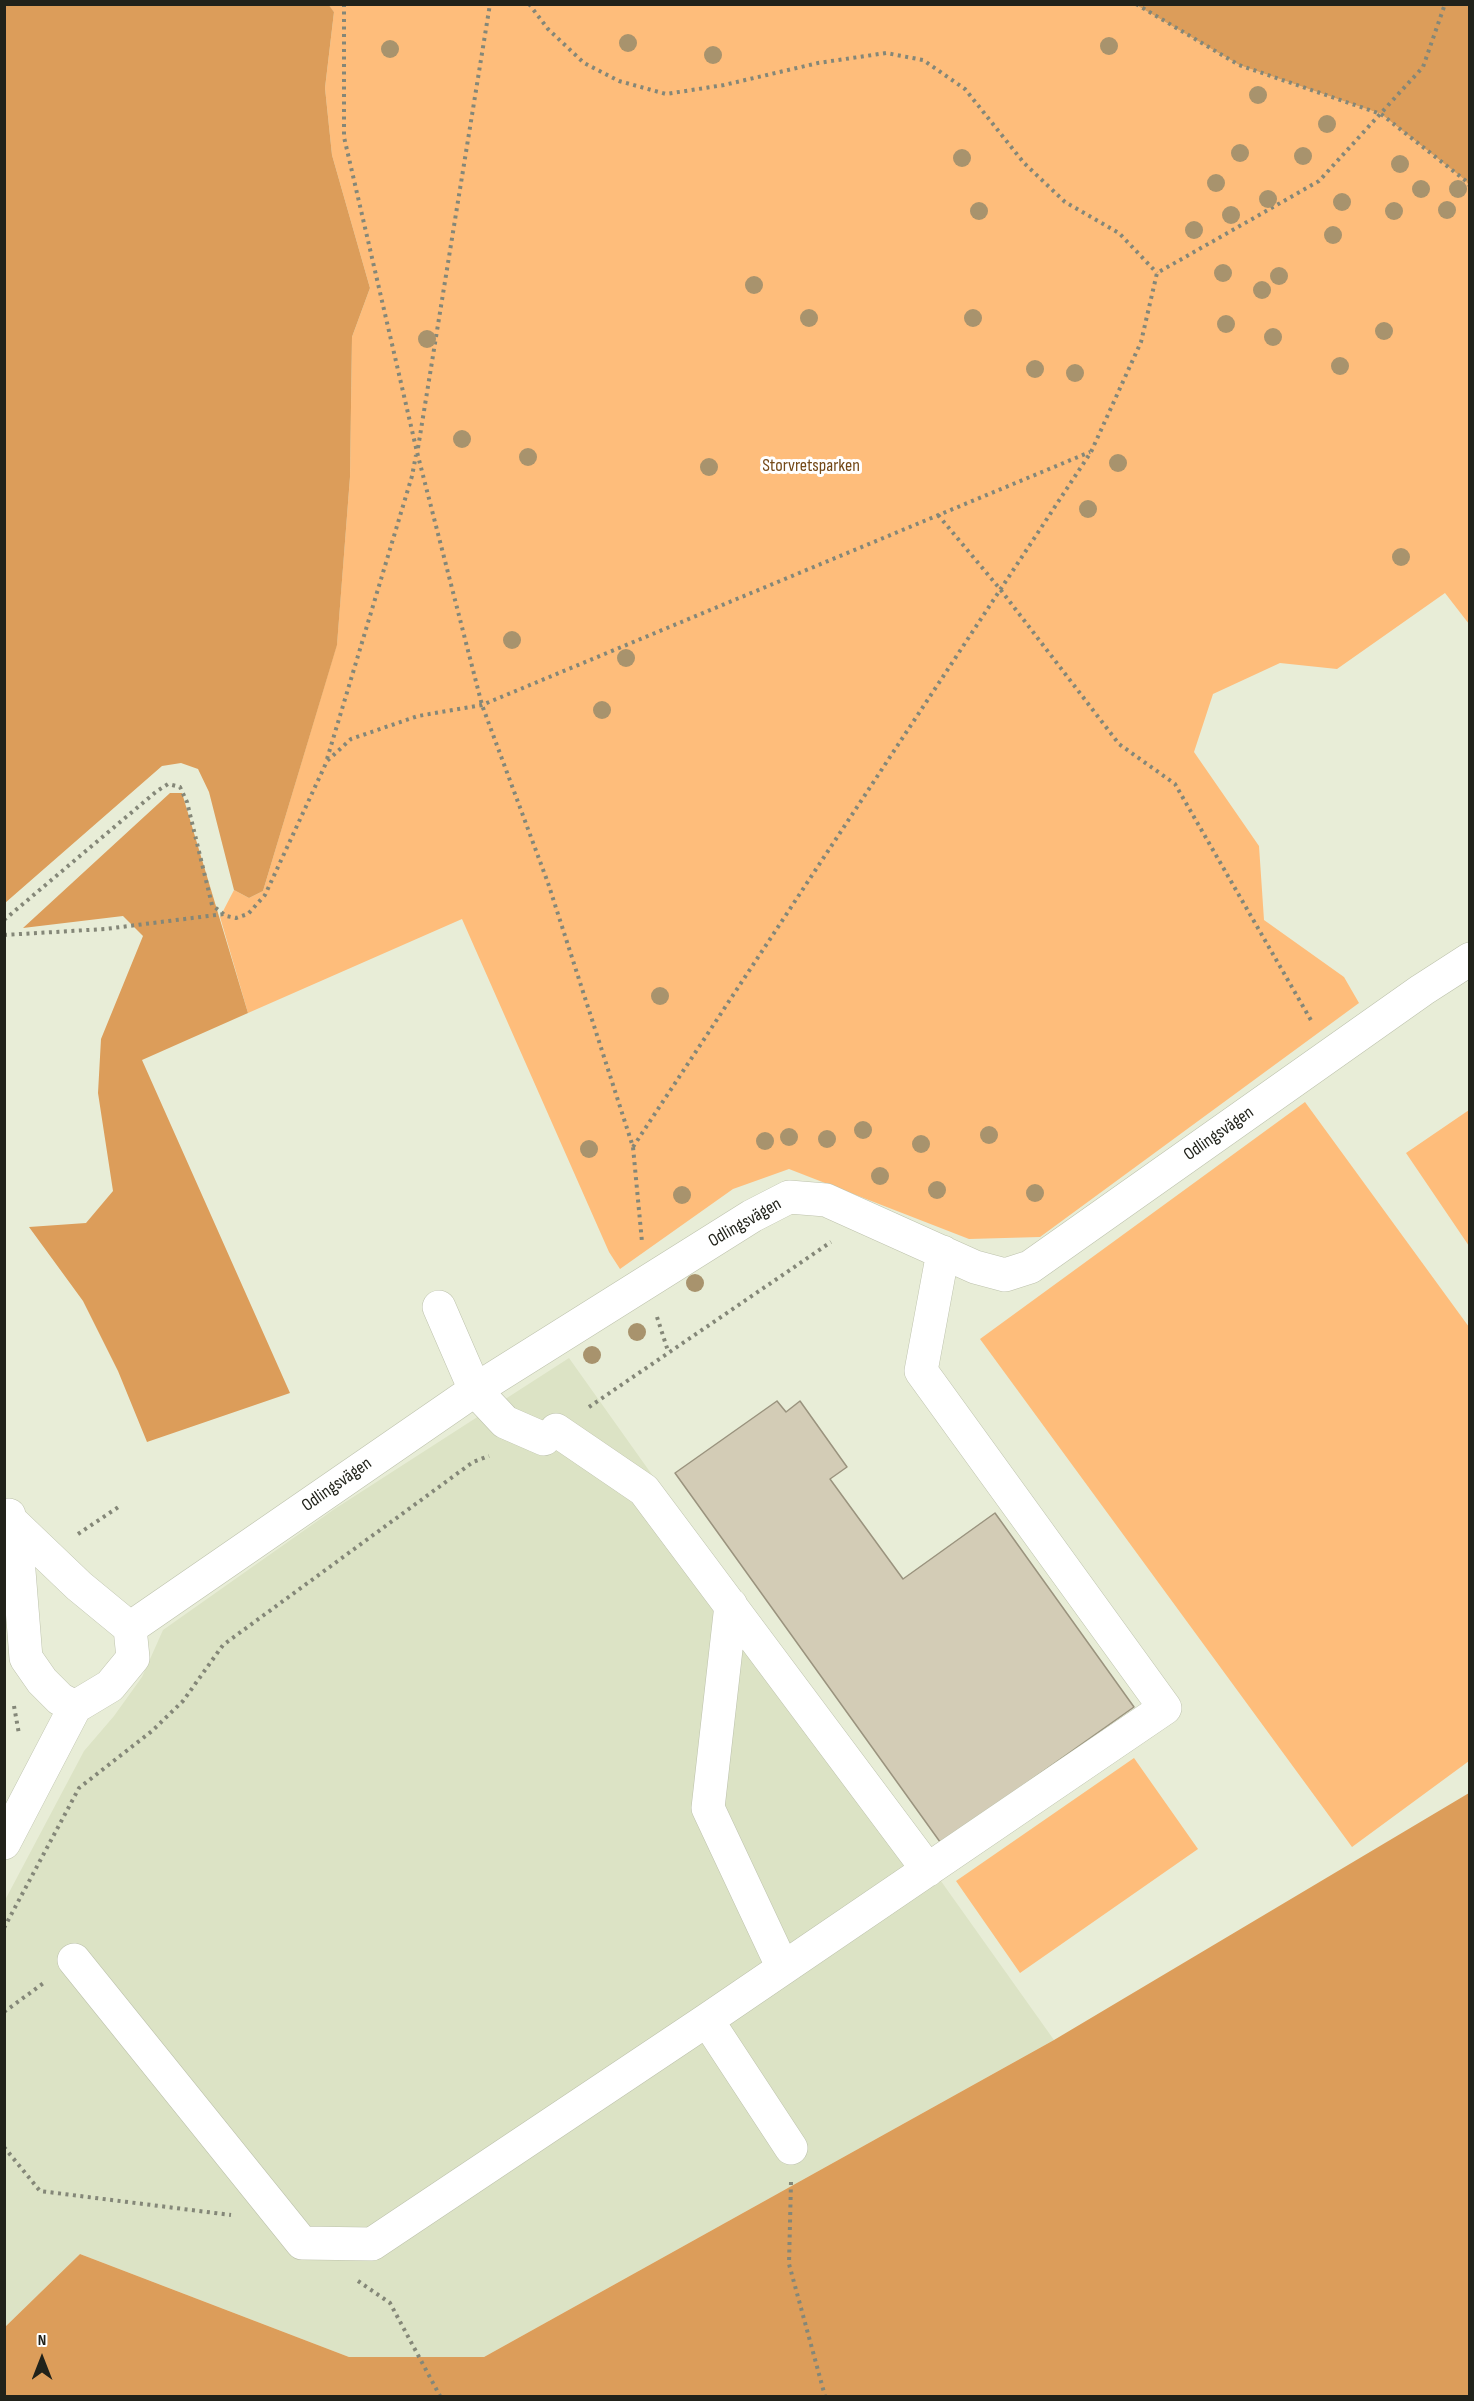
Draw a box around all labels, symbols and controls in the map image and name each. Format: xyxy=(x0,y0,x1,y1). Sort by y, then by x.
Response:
park label: Storvretsparken xyxy=(762,455,860,477)
street label: Odlingsvägen xyxy=(1180,1102,1258,1166)
street label: Odlingsvägen xyxy=(705,1194,785,1252)
street label: Odlingsvägen xyxy=(298,1453,376,1517)
north arrow xyxy=(12,2329,72,2389)
text: N xyxy=(38,2331,46,2350)

